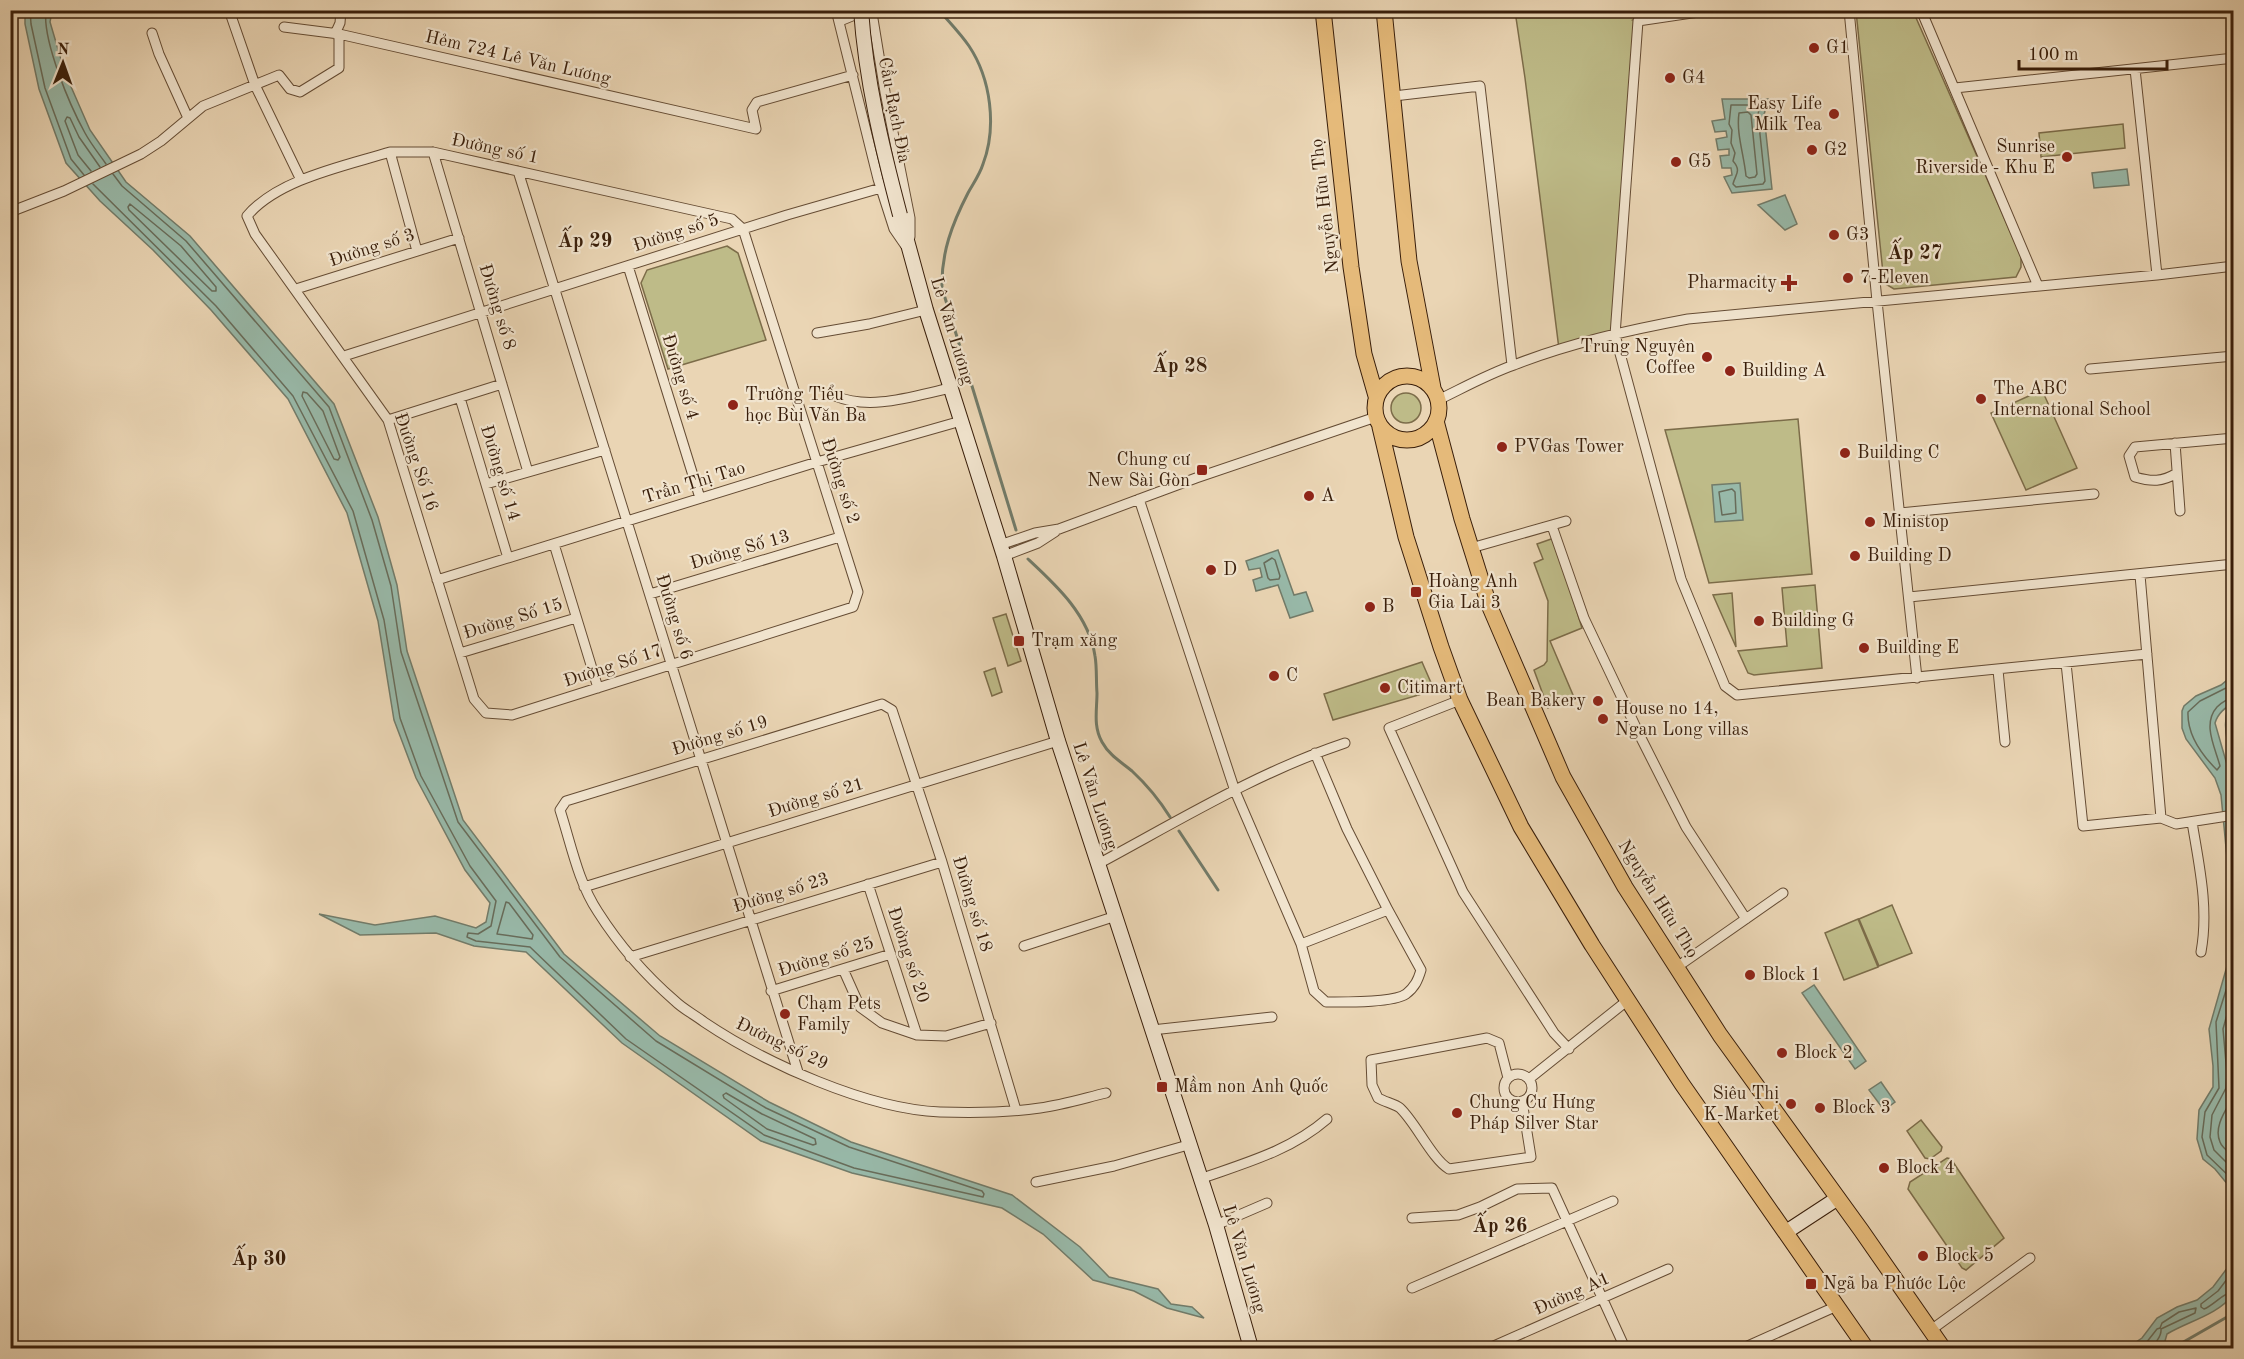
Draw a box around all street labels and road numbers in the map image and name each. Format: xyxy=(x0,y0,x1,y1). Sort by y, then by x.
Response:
street label: Hẻm 724 Lê Văn Lương xyxy=(423,28,613,88)
street label: Cầu Rạch Đỉa xyxy=(875,55,916,165)
street label: Đường số 1 xyxy=(450,130,541,167)
street label: Nguyễn Hữu Thọ xyxy=(1306,138,1342,275)
street label: Đường số 5 xyxy=(631,210,721,255)
street label: Đường số 3 xyxy=(327,225,417,270)
street label: Đường số 8 xyxy=(475,261,520,352)
street label: Lê Văn Lương xyxy=(927,275,977,387)
street label: Đường số 4 xyxy=(658,331,703,422)
street label: Đường Số 16 xyxy=(391,410,442,514)
street label: Đường số 14 xyxy=(477,422,524,523)
street label: Đường số 2 xyxy=(818,436,863,526)
street label: Trần Thị Tao xyxy=(640,456,747,507)
street label: Đường Số 13 xyxy=(688,526,792,573)
street label: Đường số 6 xyxy=(652,571,697,662)
street label: Đường Số 15 xyxy=(461,594,565,643)
street label: Đường Số 17 xyxy=(561,641,665,690)
street label: Đường số 19 xyxy=(669,712,770,759)
street label: Lê Văn Lương xyxy=(1069,740,1121,852)
street label: Đường số 21 xyxy=(765,774,866,821)
street label: Nguyễn Hữu Thọ xyxy=(1614,836,1703,961)
street label: Đường số 18 xyxy=(949,853,996,954)
street label: Đường số 23 xyxy=(730,869,831,916)
street label: Đường số 20 xyxy=(884,905,933,1005)
street label: Đường số 25 xyxy=(775,933,876,980)
street label: Đường số 29 xyxy=(733,1014,831,1073)
street label: Lê Văn Lương xyxy=(1219,1203,1269,1315)
street label: Đường A1 xyxy=(1531,1269,1613,1319)

